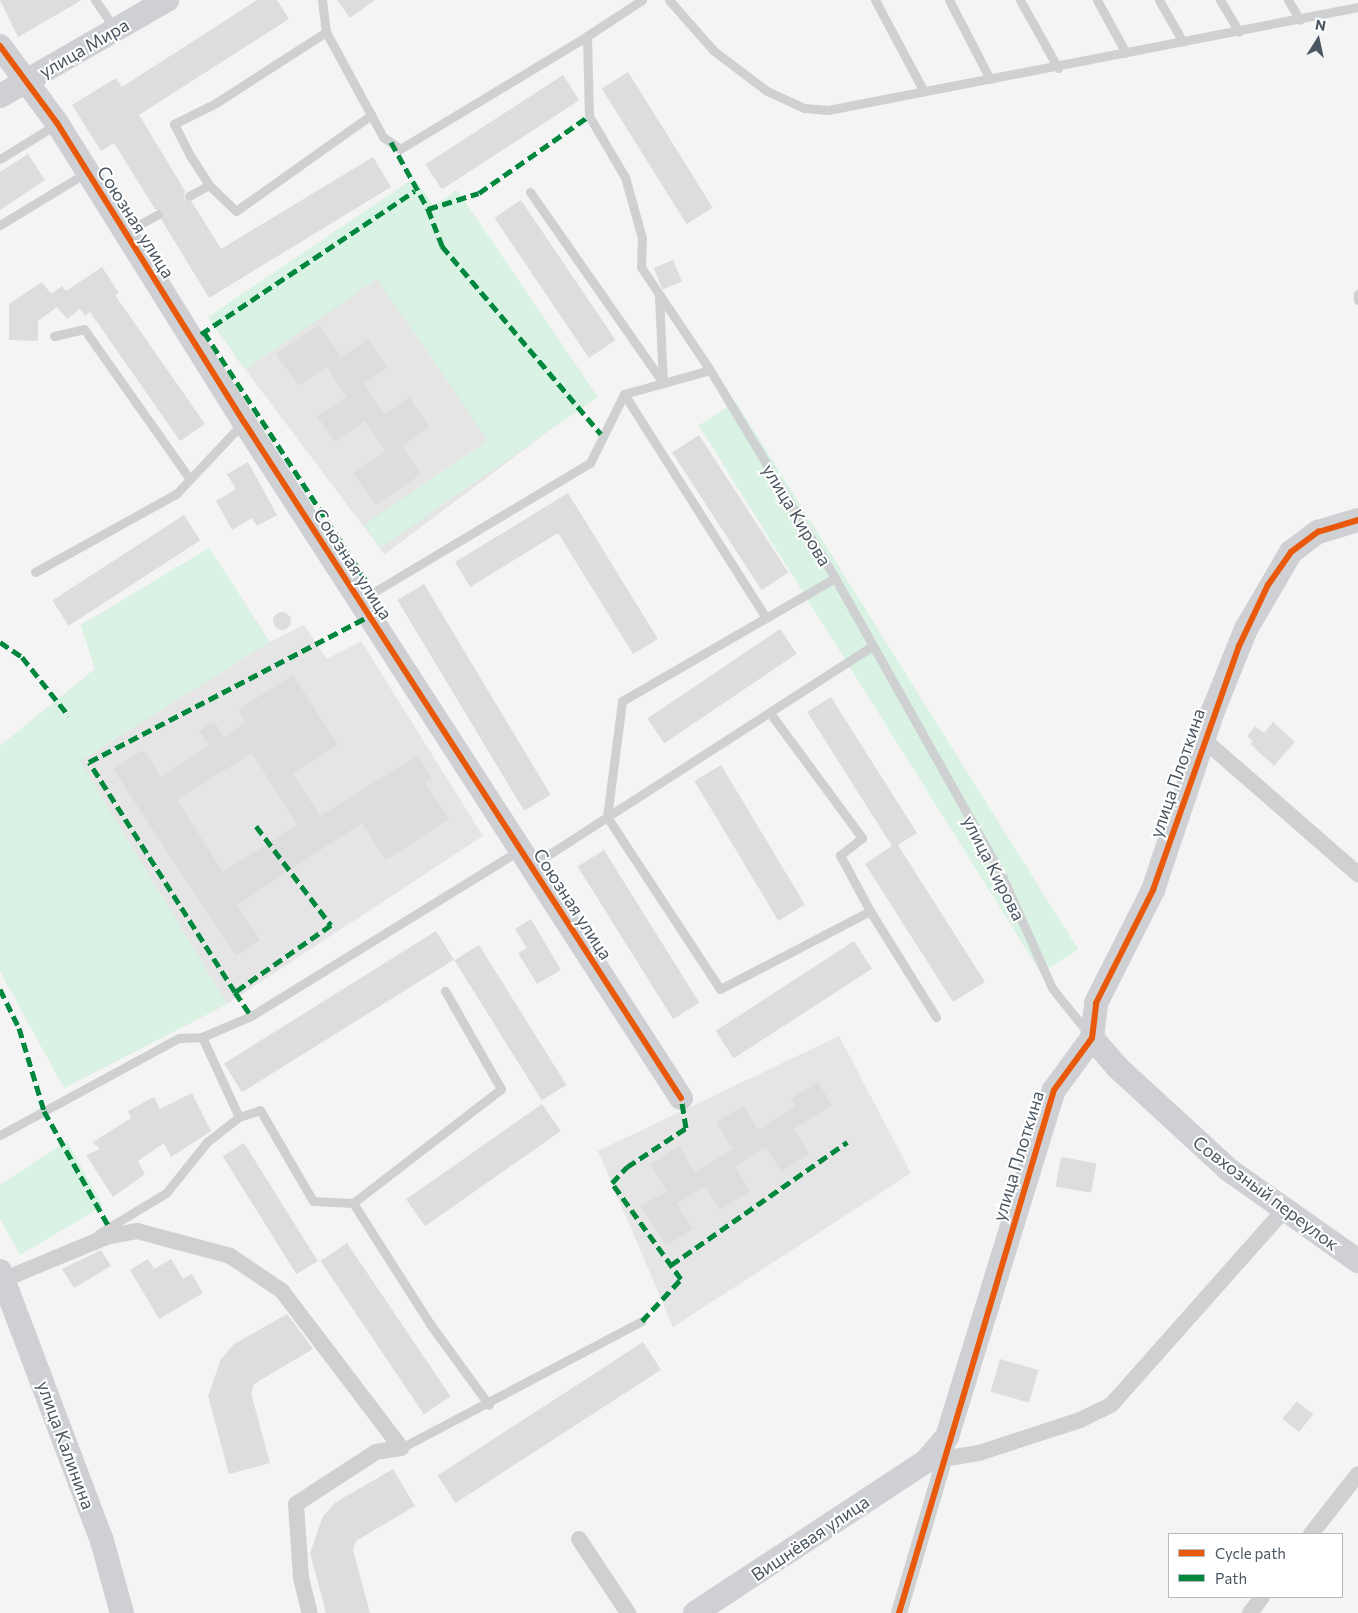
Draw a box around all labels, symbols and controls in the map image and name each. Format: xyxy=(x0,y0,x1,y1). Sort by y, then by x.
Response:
street label: улица Мира xyxy=(35,14,133,82)
north arrow xyxy=(1293,15,1343,65)
text: N xyxy=(1314,15,1327,34)
street label: Союзная улица xyxy=(93,162,179,282)
street label: улица Кирова xyxy=(758,460,836,570)
street label: Союзная улица xyxy=(309,504,397,624)
street label: улица Плоткина xyxy=(1145,706,1209,840)
street label: улица Кирова xyxy=(958,812,1030,924)
street label: Союзная улица xyxy=(529,844,617,964)
street label: улица Плоткина xyxy=(988,1088,1048,1224)
street label: Совхозный переулок xyxy=(1189,1131,1343,1255)
street label: улица Калинина xyxy=(33,1378,99,1512)
street label: Вишнёвая улица xyxy=(747,1491,873,1585)
legend xyxy=(1168,1533,1343,1598)
text: Cycle path xyxy=(1215,1544,1286,1562)
text: Path xyxy=(1215,1569,1247,1587)

